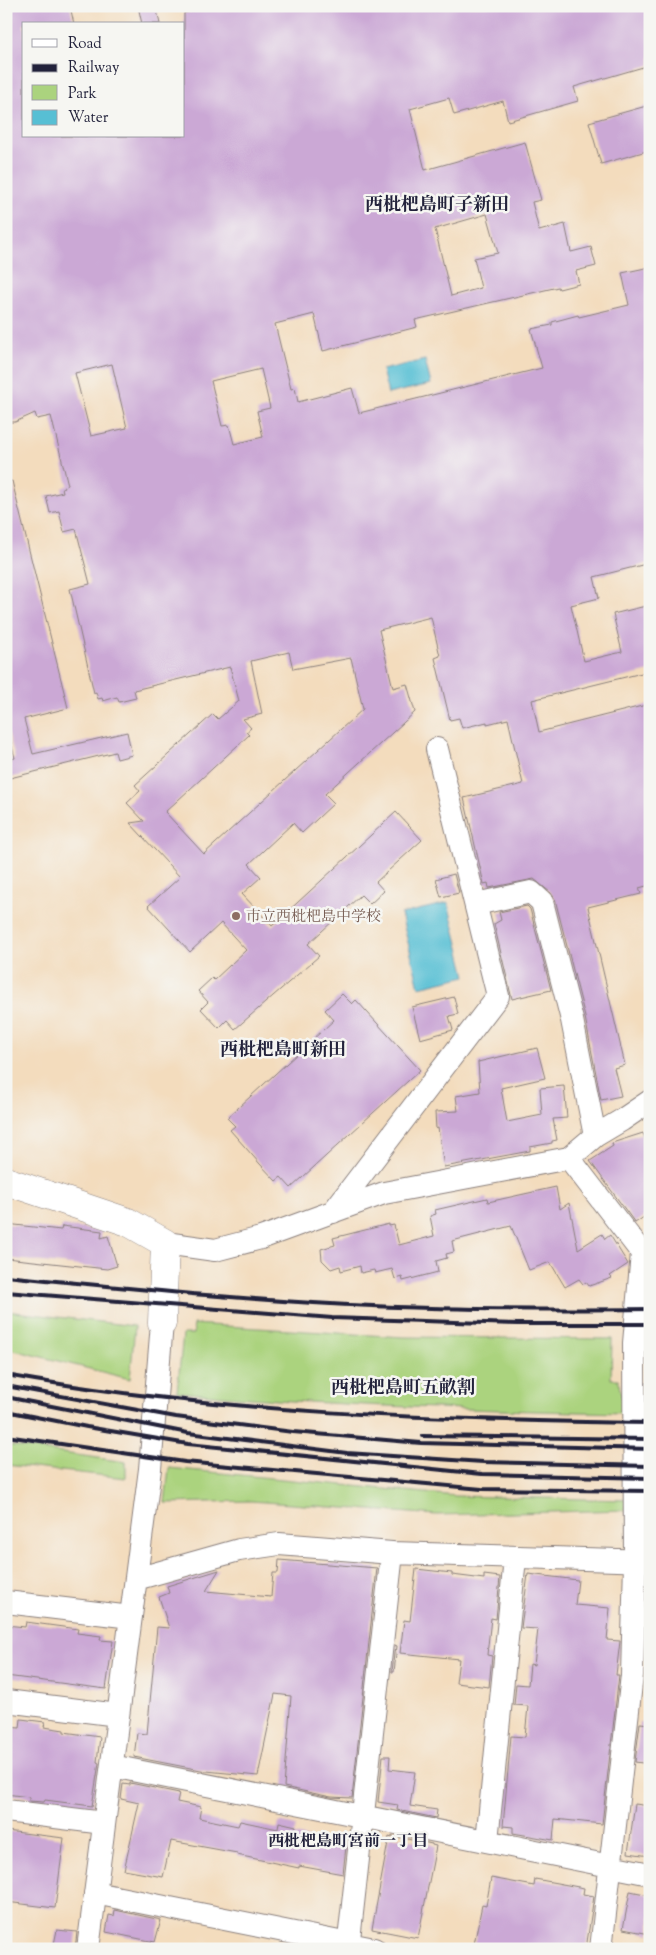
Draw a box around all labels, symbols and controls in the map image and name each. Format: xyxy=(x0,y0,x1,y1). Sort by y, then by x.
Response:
legend xyxy=(22,22,185,138)
text: Road xyxy=(68,34,102,55)
text: Railway xyxy=(68,58,120,79)
text: Park xyxy=(68,84,97,105)
text: Water xyxy=(68,108,109,129)
district label: 西枇杷島町子新田 xyxy=(365,193,509,219)
place label: 市立西枇杷島中学校 xyxy=(246,907,381,928)
marker: 市立西枇杷島中学校 xyxy=(230,910,242,922)
district label: 西枇杷島町新田 xyxy=(220,1038,346,1064)
district label: 西枇杷島町五畝割 xyxy=(331,1376,475,1402)
district label: 西枇杷島町宮前一丁目 xyxy=(268,1831,428,1854)

